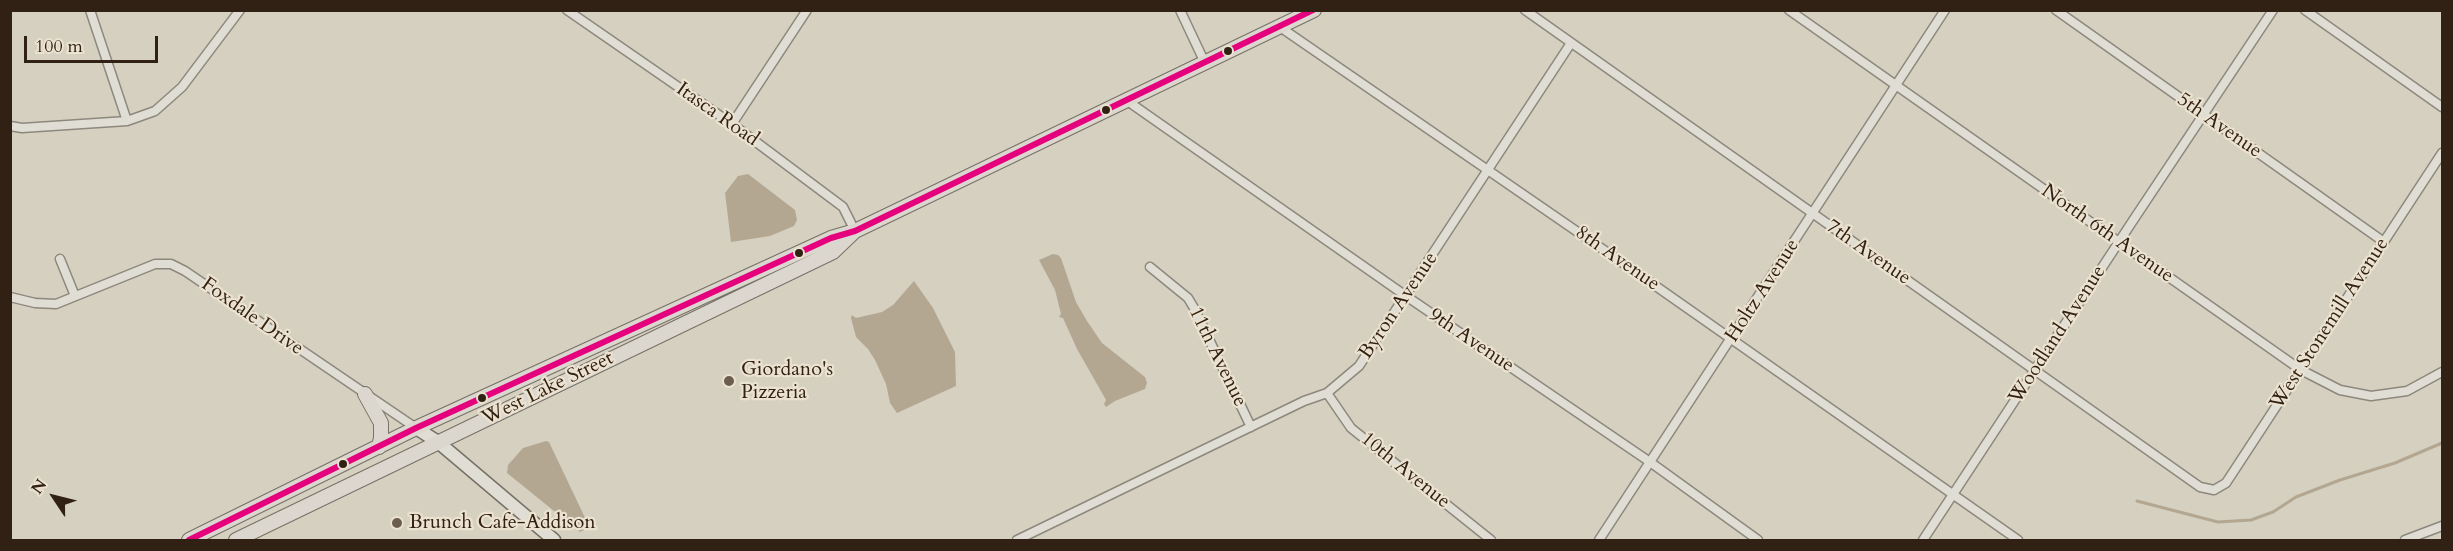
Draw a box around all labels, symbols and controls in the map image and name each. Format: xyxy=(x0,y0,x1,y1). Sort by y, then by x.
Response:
scale bar xyxy=(27,24,160,62)
text: 100 m xyxy=(35,34,83,59)
unlabelled marker xyxy=(1222,45,1234,57)
street label: Itasca Road xyxy=(671,78,763,152)
street label: 5th Avenue xyxy=(2172,88,2266,164)
unlabelled marker xyxy=(1100,104,1112,116)
street label: North 6th Avenue xyxy=(2036,180,2178,288)
street label: 7th Avenue xyxy=(1821,215,1915,291)
street label: 8th Avenue xyxy=(1570,221,1664,297)
street label: West Stonemill Avenue xyxy=(2265,234,2395,414)
street label: Holtz Avenue xyxy=(1721,235,1805,347)
unlabelled marker xyxy=(793,247,805,259)
street label: Byron Avenue xyxy=(1354,248,1444,364)
street label: Woodland Avenue xyxy=(2004,261,2112,409)
street label: Foxdale Drive xyxy=(196,273,308,361)
street label: 11th Avenue xyxy=(1183,303,1251,411)
street label: 9th Avenue xyxy=(1424,304,1518,378)
street label: West Lake Street xyxy=(478,347,618,431)
place label: Giordano's Pizzeria xyxy=(741,358,833,405)
marker: Giordano's Pizzeria xyxy=(722,374,736,388)
unlabelled marker xyxy=(476,392,488,404)
street label: 10th Avenue xyxy=(1355,428,1455,514)
unlabelled marker xyxy=(337,458,349,470)
north arrow xyxy=(24,467,84,527)
text: N xyxy=(26,475,52,499)
place label: Brunch Cafe-Addison xyxy=(409,511,596,535)
marker: Brunch Cafe-Addison xyxy=(390,516,404,530)

